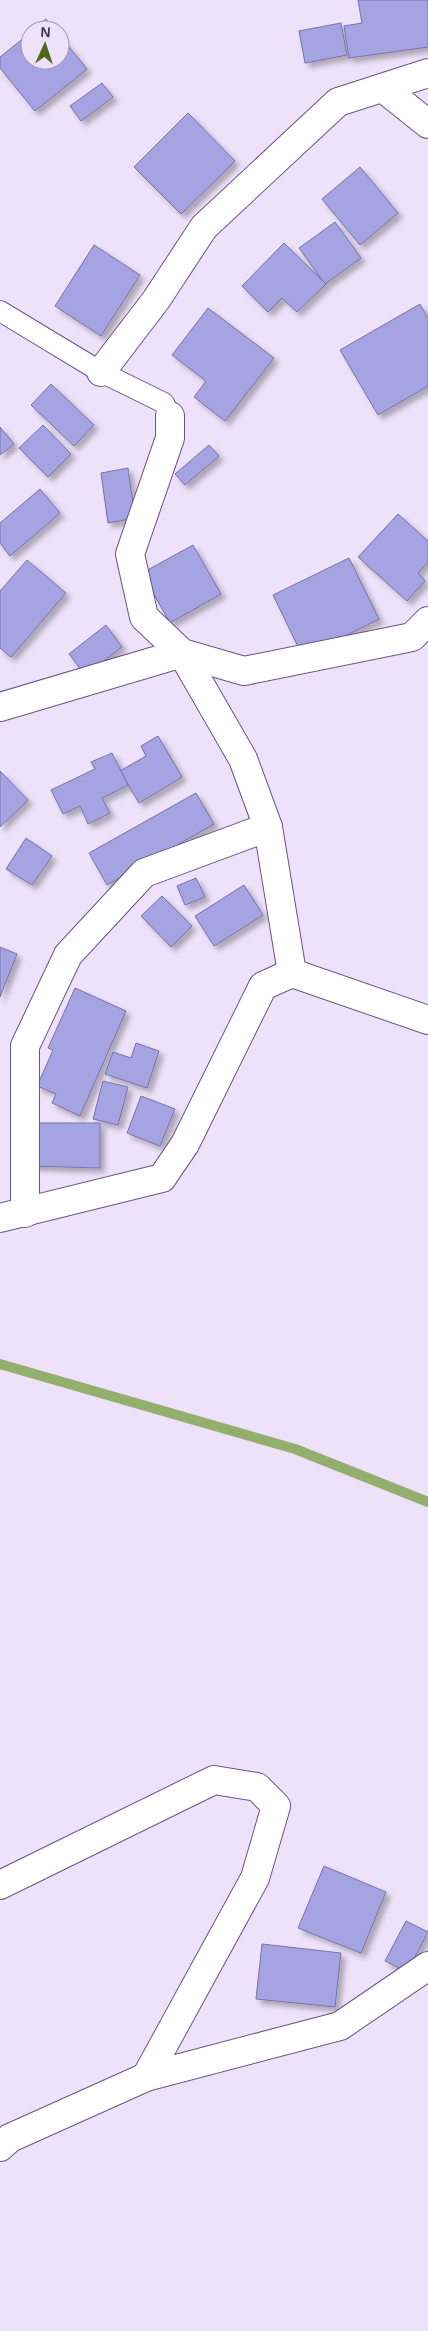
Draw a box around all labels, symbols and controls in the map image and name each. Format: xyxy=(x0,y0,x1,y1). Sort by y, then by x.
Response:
north arrow xyxy=(20,20,70,70)
text: N xyxy=(40,24,51,40)

